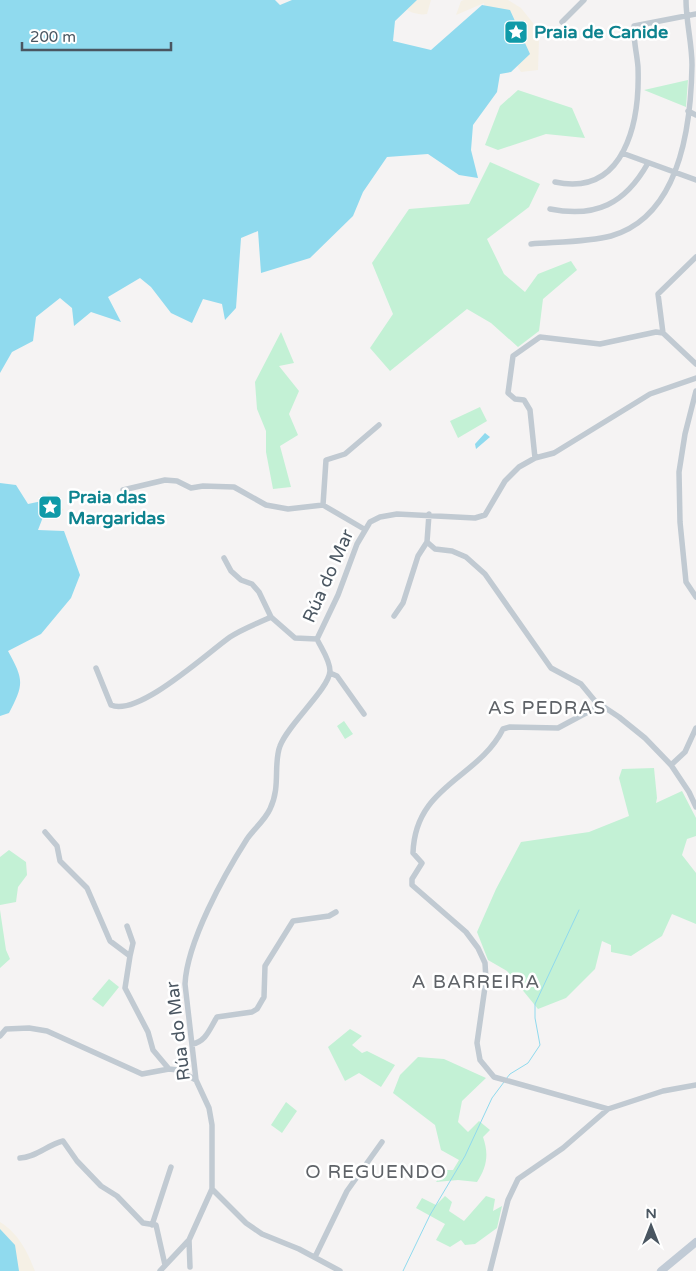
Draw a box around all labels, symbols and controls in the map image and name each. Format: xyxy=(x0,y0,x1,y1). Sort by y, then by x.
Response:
place icon: Praia de Canide xyxy=(503,19,529,45)
scale bar xyxy=(22,20,171,52)
place label: Praia de Canide xyxy=(534,21,668,43)
text: 200 m xyxy=(30,28,76,46)
place label: Praia das Margaridas xyxy=(68,486,165,529)
place icon: Praia das Margaridas xyxy=(37,494,63,520)
street label: Rúa do Mar xyxy=(298,526,358,626)
district label: AS PEDRAS xyxy=(488,697,606,719)
district label: A BARREIRA xyxy=(412,971,540,993)
street label: Rúa do Mar xyxy=(161,980,195,1082)
district label: O REGUENDO xyxy=(305,1161,447,1183)
north arrow xyxy=(626,1201,676,1251)
text: N xyxy=(645,1205,657,1222)

